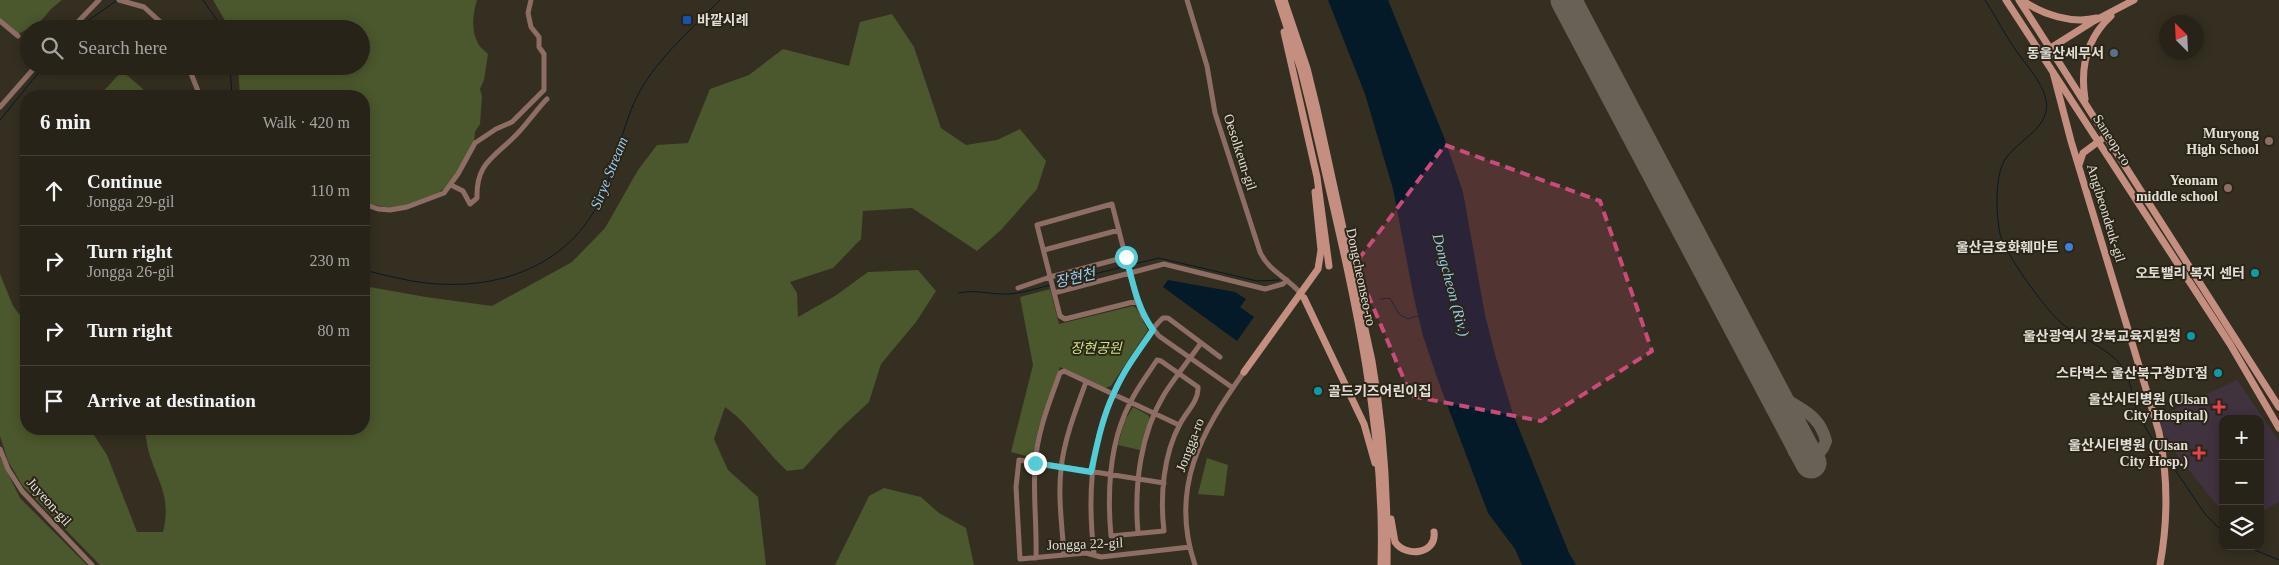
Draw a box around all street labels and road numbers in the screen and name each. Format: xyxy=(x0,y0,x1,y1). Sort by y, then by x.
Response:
street label: Oesolkeun-gil xyxy=(1221,112,1259,192)
street label: Saneop-ro xyxy=(2090,112,2134,168)
street label: Angibeondeuk-gil xyxy=(2084,162,2128,264)
street label: Dongcheonseo-ro xyxy=(1343,227,1379,327)
street label: Jongga-ro xyxy=(1173,416,1207,474)
street label: Juyeon-gil xyxy=(24,475,74,529)
street label: Jongga 22-gil xyxy=(1046,535,1124,553)

